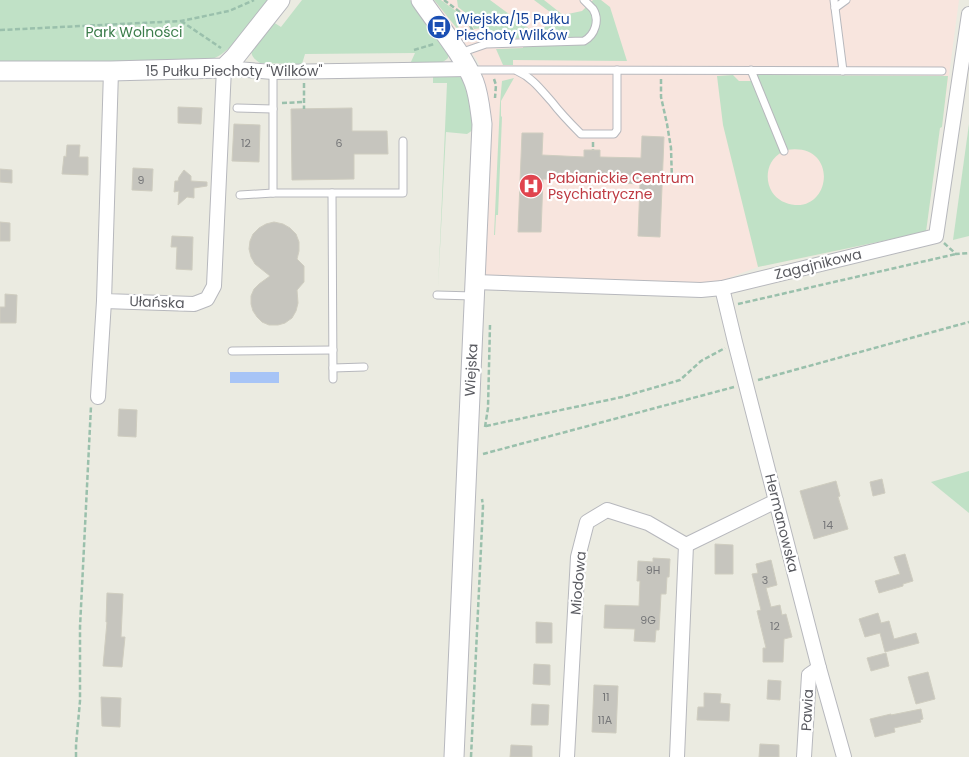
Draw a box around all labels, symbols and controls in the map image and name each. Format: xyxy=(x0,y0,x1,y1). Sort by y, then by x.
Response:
place label: Wiejska/15 Pułku Piechoty Wilków xyxy=(456,9,570,45)
bus stop icon: Wiejska/15 Pułku Piechoty Wilków xyxy=(426,14,452,40)
park label: Park Wolności xyxy=(86,22,182,42)
street label: 15 Pułku Piechoty "Wilków" xyxy=(145,61,323,81)
house number: 12 xyxy=(241,135,251,151)
house number: 6 xyxy=(336,135,343,151)
place label: Pabianickie Centrum Psychiatryczne xyxy=(548,168,694,204)
house number: 9 xyxy=(138,172,145,188)
hospital icon: Pabianickie Centrum Psychiatryczne xyxy=(518,173,544,199)
street label: Zagajnikowa xyxy=(772,244,864,284)
street label: Ułańska xyxy=(129,291,185,313)
street label: Wiejska xyxy=(460,343,482,397)
street label: Hermanowska xyxy=(760,472,804,574)
house number: 14 xyxy=(823,517,833,533)
street label: Miodowa xyxy=(565,550,591,616)
house number: 9H xyxy=(646,562,660,578)
house number: 3 xyxy=(762,572,768,588)
house number: 9G xyxy=(640,612,656,628)
house number: 12 xyxy=(770,618,780,634)
house number: 11 xyxy=(602,689,610,705)
street label: Pawia xyxy=(796,689,818,731)
house number: 11A xyxy=(598,712,613,728)

